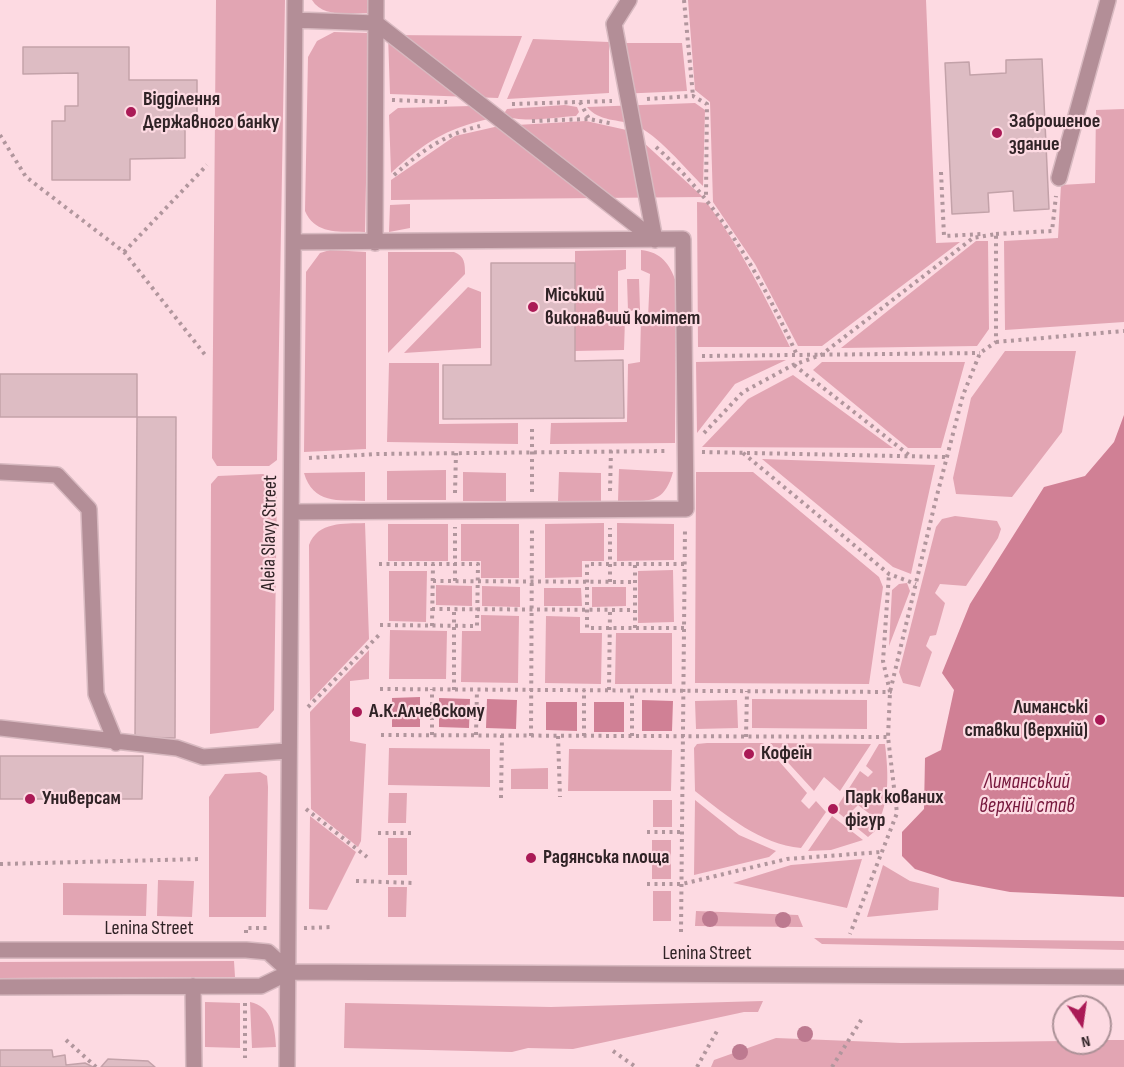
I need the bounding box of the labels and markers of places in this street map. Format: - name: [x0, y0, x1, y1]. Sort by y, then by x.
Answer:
- place label: Відділення Державного банку: [143, 88, 279, 135]
- marker: Відділення Державного банку: [124, 105, 138, 119]
- place label: Заброшеное здание: [1009, 110, 1100, 157]
- marker: Заброшеное здание: [990, 126, 1004, 140]
- place label: Міський виконавчий комітет: [545, 284, 700, 331]
- marker: Міський виконавчий комітет: [526, 300, 540, 314]
- place label: Лиманські ставки (верхній): [964, 696, 1088, 743]
- place label: А.К.Алчевскому: [369, 700, 485, 724]
- marker: А.К.Алчевскому: [350, 705, 364, 719]
- marker: Лиманські ставки (верхній): [1093, 713, 1107, 727]
- place label: Кофеїн: [761, 742, 812, 766]
- marker: Кофеїн: [742, 747, 756, 761]
- place label: Парк кованих фігур: [845, 786, 944, 833]
- place label: Универсам: [42, 787, 121, 811]
- marker: Универсам: [23, 792, 37, 806]
- marker: Парк кованих фігур: [826, 802, 840, 816]
- place label: Радянська площа: [543, 846, 670, 870]
- marker: Радянська площа: [524, 851, 538, 865]

